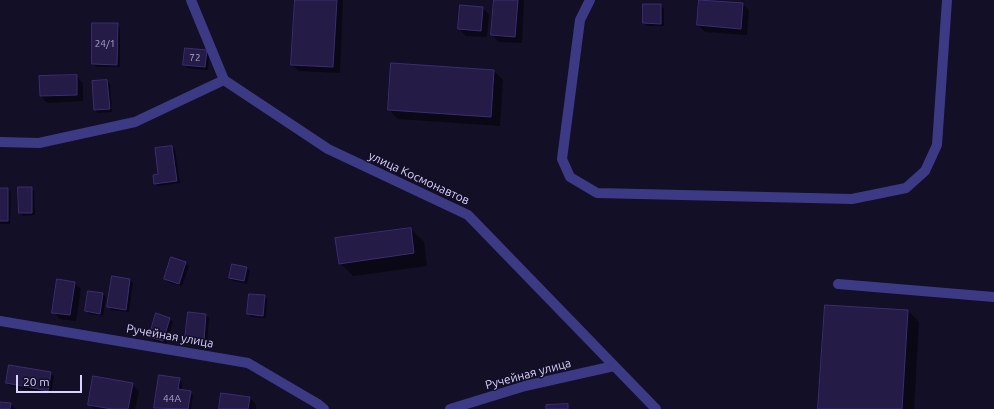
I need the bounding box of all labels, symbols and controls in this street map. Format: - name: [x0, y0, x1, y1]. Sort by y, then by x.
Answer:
- house number: 24/1: [95, 38, 115, 50]
- house number: 72: [189, 52, 201, 64]
- street label: улица Космонавтов: [366, 148, 472, 208]
- street label: Ручейная улица: [125, 321, 215, 351]
- street label: Ручейная улица: [483, 356, 573, 392]
- scale bar: [18, 367, 84, 393]
- text: 20 m: [23, 375, 50, 388]
- house number: 44А: [163, 393, 181, 405]

